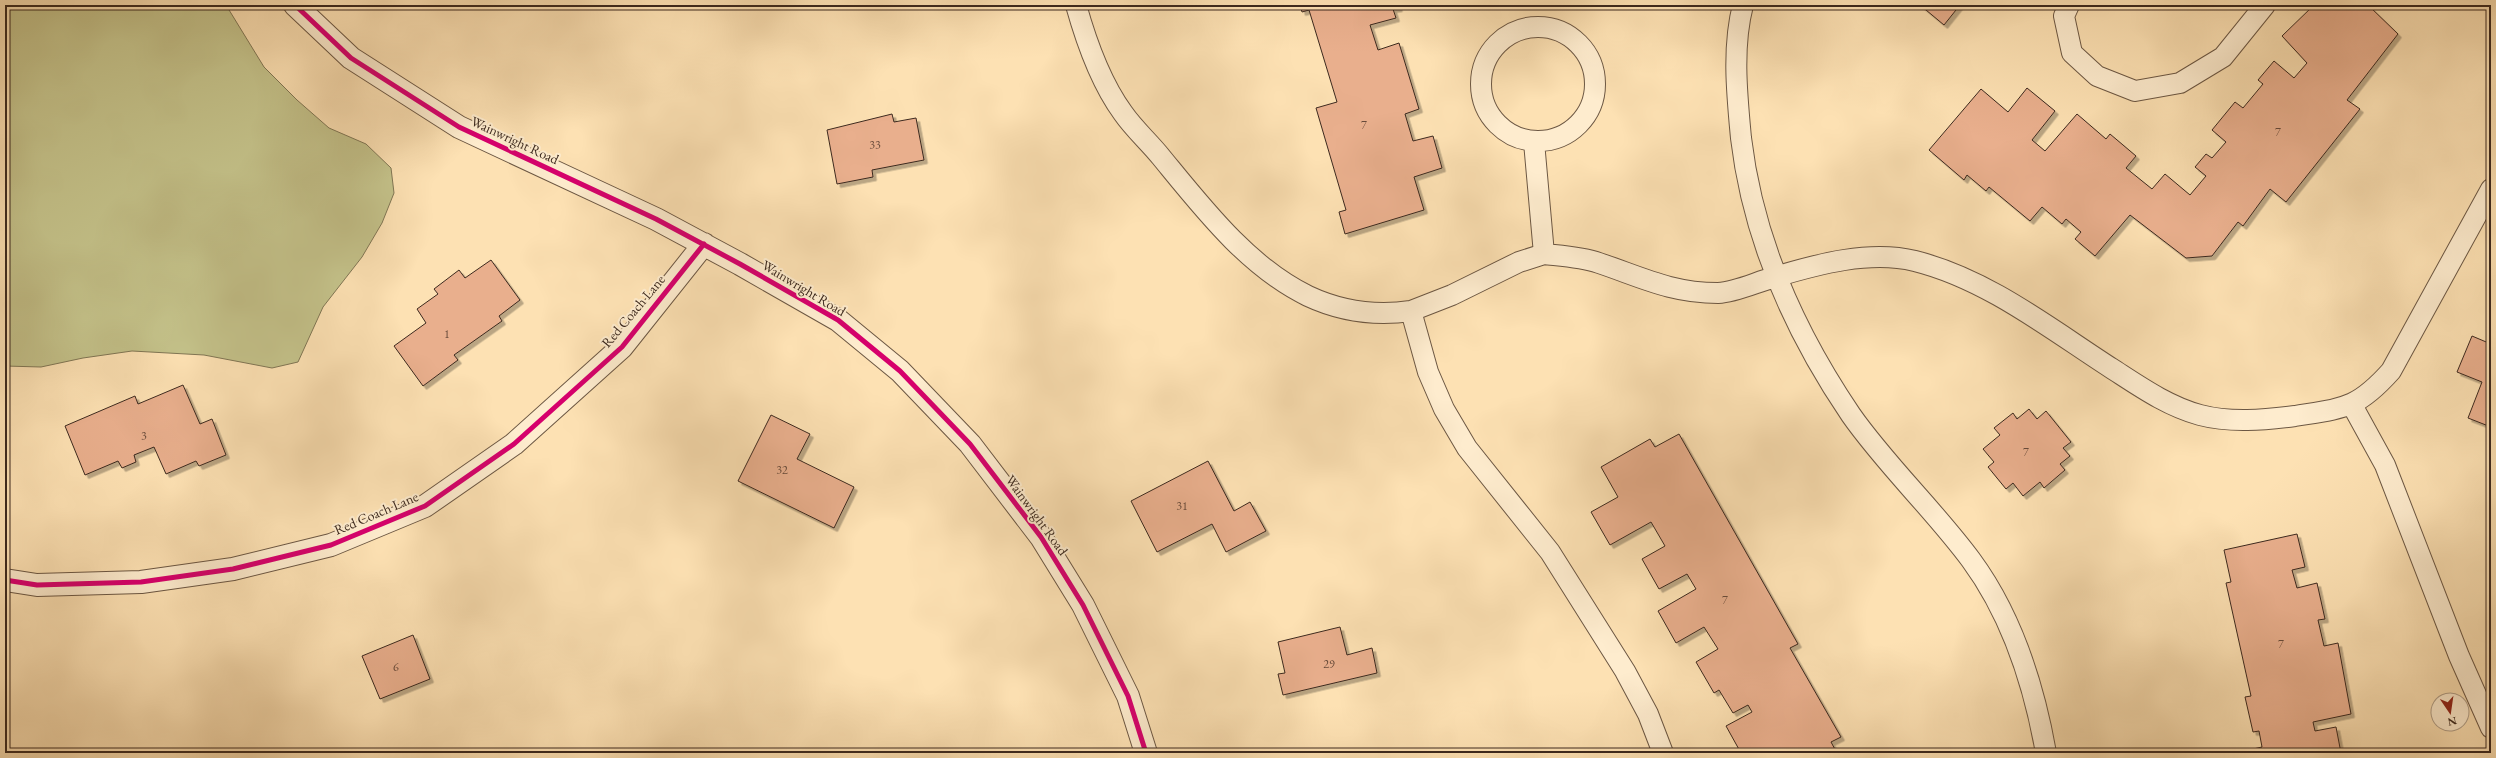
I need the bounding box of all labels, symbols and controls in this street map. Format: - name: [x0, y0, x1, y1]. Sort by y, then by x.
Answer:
- street label: Wainwright Road: [468, 112, 563, 169]
- house number: 7: [1361, 117, 1367, 133]
- house number: 7: [2275, 124, 2281, 140]
- house number: 33: [869, 137, 881, 153]
- street label: Wainwright Road: [759, 256, 850, 321]
- street label: Red Coach Lane: [597, 270, 669, 351]
- house number: 1: [444, 326, 450, 342]
- house number: 3: [141, 428, 147, 444]
- house number: 7: [2023, 444, 2029, 460]
- house number: 32: [776, 462, 788, 478]
- street label: Wainwright Road: [1002, 471, 1073, 559]
- street label: Red Coach Lane: [331, 487, 421, 539]
- house number: 31: [1176, 498, 1188, 514]
- house number: 7: [1722, 592, 1728, 608]
- house number: 7: [2278, 636, 2284, 652]
- house number: 29: [1323, 656, 1335, 672]
- house number: 6: [393, 659, 399, 675]
- north arrow: [2430, 692, 2470, 732]
- text: N: [2446, 714, 2458, 730]

